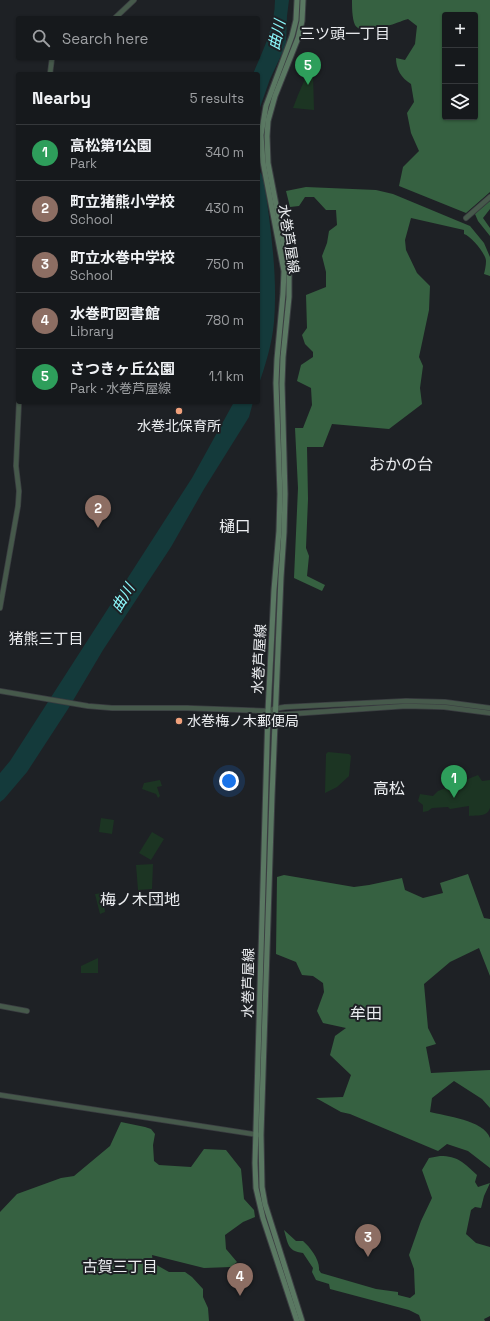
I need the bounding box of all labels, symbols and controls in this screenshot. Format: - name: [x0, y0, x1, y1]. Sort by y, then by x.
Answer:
- map controls: [442, 12, 478, 120]
- button: +: [442, 12, 478, 48]
- search box: [16, 16, 260, 60]
- water label: 曲川: [264, 16, 290, 52]
- district label: 三ツ頭一丁目: [300, 24, 390, 43]
- icon: search: [30, 27, 52, 49]
- text: Search here: [62, 29, 148, 48]
- button: −: [442, 48, 478, 84]
- pin: 5: [295, 52, 321, 85]
- button: layers: [442, 84, 478, 120]
- text: Nearby: [32, 87, 91, 109]
- text: 5 results: [190, 90, 244, 107]
- text: 高松第1公園: [70, 136, 152, 155]
- text: 1: [42, 144, 48, 161]
- text: 340 m: [205, 144, 244, 161]
- text: Park: [70, 155, 97, 172]
- text: 町立猪熊小学校: [70, 192, 175, 211]
- text: 2: [41, 200, 49, 217]
- text: 430 m: [205, 200, 244, 217]
- street label: 水巻芦屋線: [275, 203, 303, 275]
- text: School: [70, 211, 113, 228]
- text: 町立水巻中学校: [70, 248, 175, 267]
- text: 3: [41, 256, 49, 273]
- text: 750 m: [206, 256, 244, 273]
- text: School: [70, 267, 113, 284]
- text: 水巻町図書館: [70, 304, 160, 323]
- text: 4: [41, 312, 49, 329]
- text: 780 m: [206, 312, 244, 329]
- text: Library: [70, 323, 114, 340]
- text: さつきヶ丘公園: [70, 359, 175, 378]
- text: 5: [41, 368, 49, 385]
- text: 1.1 km: [209, 368, 244, 385]
- text: Park · 水巻芦屋線: [70, 380, 171, 397]
- marker: 水巻北保育所: [174, 406, 184, 416]
- place label: 水巻北保育所: [137, 417, 221, 435]
- district label: おかの台: [369, 454, 433, 475]
- pin: 2: [85, 495, 111, 528]
- district label: 樋口: [219, 516, 251, 537]
- water label: 曲川: [107, 578, 139, 615]
- street label: 水巻芦屋線: [248, 624, 270, 694]
- district label: 猪熊三丁目: [8, 629, 84, 648]
- place label: 水巻梅ノ木郵便局: [187, 712, 299, 730]
- marker: 水巻梅ノ木郵便局: [174, 716, 184, 726]
- pin: 1: [441, 765, 467, 798]
- your location: [219, 771, 239, 791]
- district label: 高松: [373, 778, 405, 799]
- district label: 梅ノ木団地: [100, 889, 180, 910]
- street label: 水巻芦屋線: [238, 948, 258, 1018]
- district label: 牟田: [350, 1003, 382, 1024]
- pin: 3: [355, 1224, 381, 1257]
- district label: 古賀三丁目: [82, 1257, 158, 1276]
- pin: 4: [227, 1263, 253, 1296]

